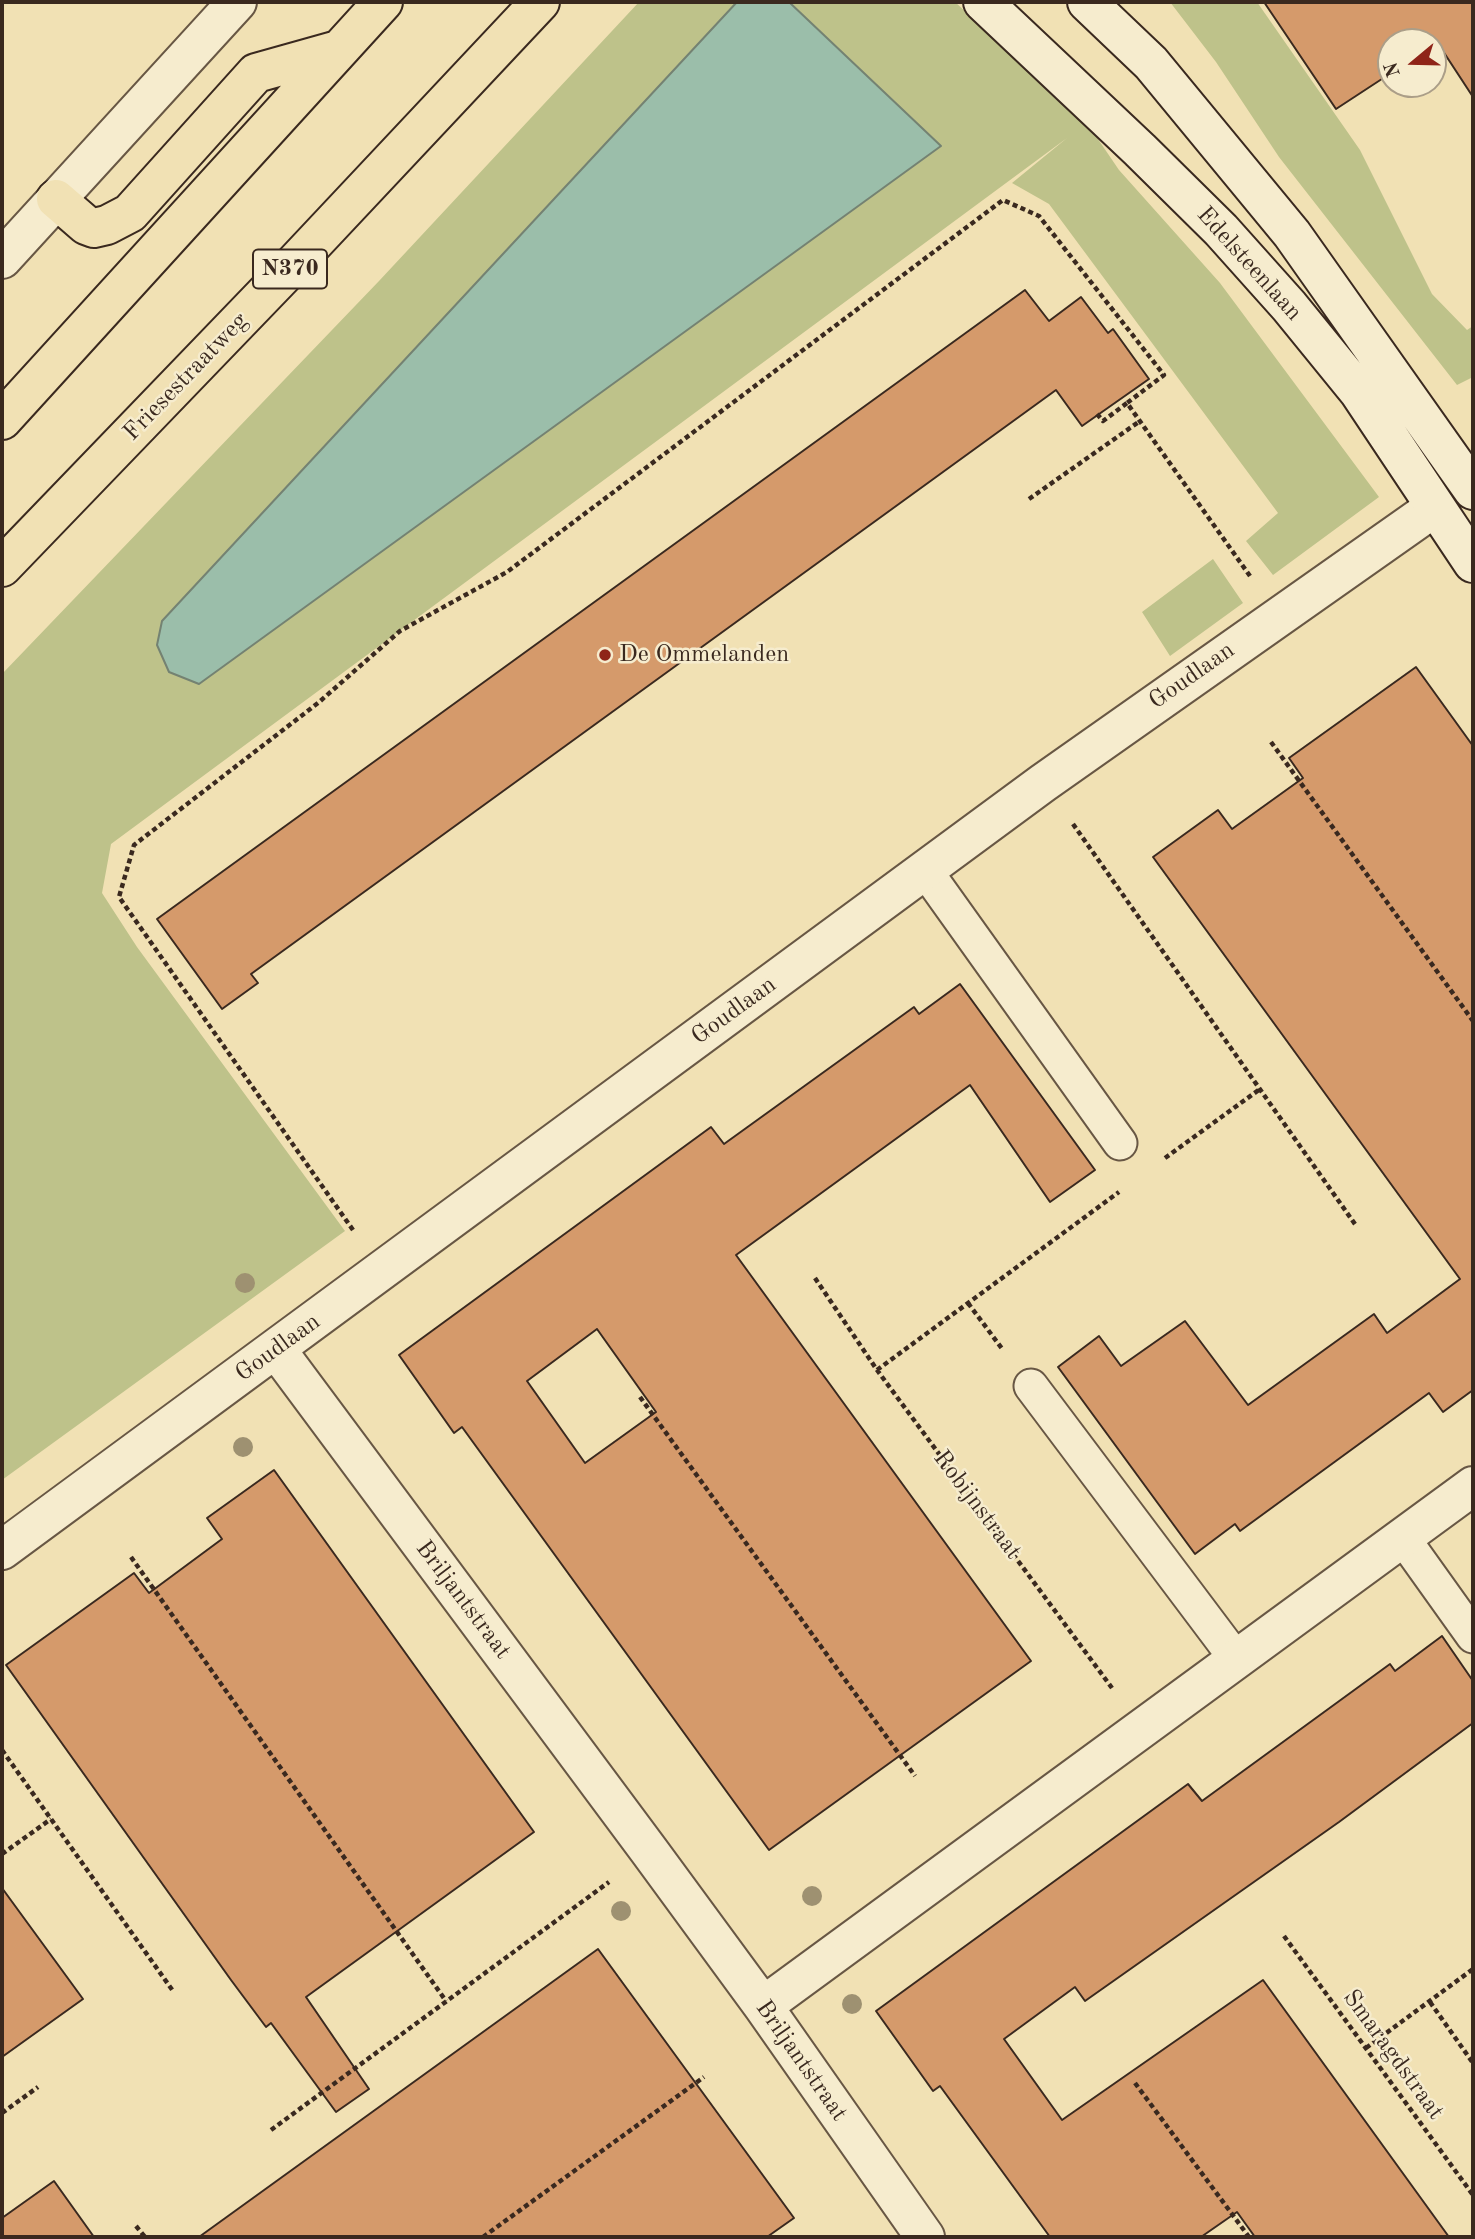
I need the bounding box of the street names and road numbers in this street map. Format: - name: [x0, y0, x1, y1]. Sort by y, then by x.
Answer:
- street label: Edelsteenlaan: [1190, 201, 1308, 327]
- road number: N370: [253, 250, 327, 288]
- street label: Friesestraatweg: [118, 307, 254, 447]
- street label: Goudlaan: [1144, 636, 1240, 716]
- street label: Goudlaan: [686, 971, 782, 1051]
- street label: Goudlaan: [230, 1308, 326, 1388]
- street label: Robijnstraat: [927, 1445, 1027, 1565]
- street label: Briljantstraat: [409, 1535, 517, 1665]
- street label: Smaragdstraat: [1336, 1984, 1450, 2126]
- street label: Briljantstraat: [749, 1995, 853, 2127]

